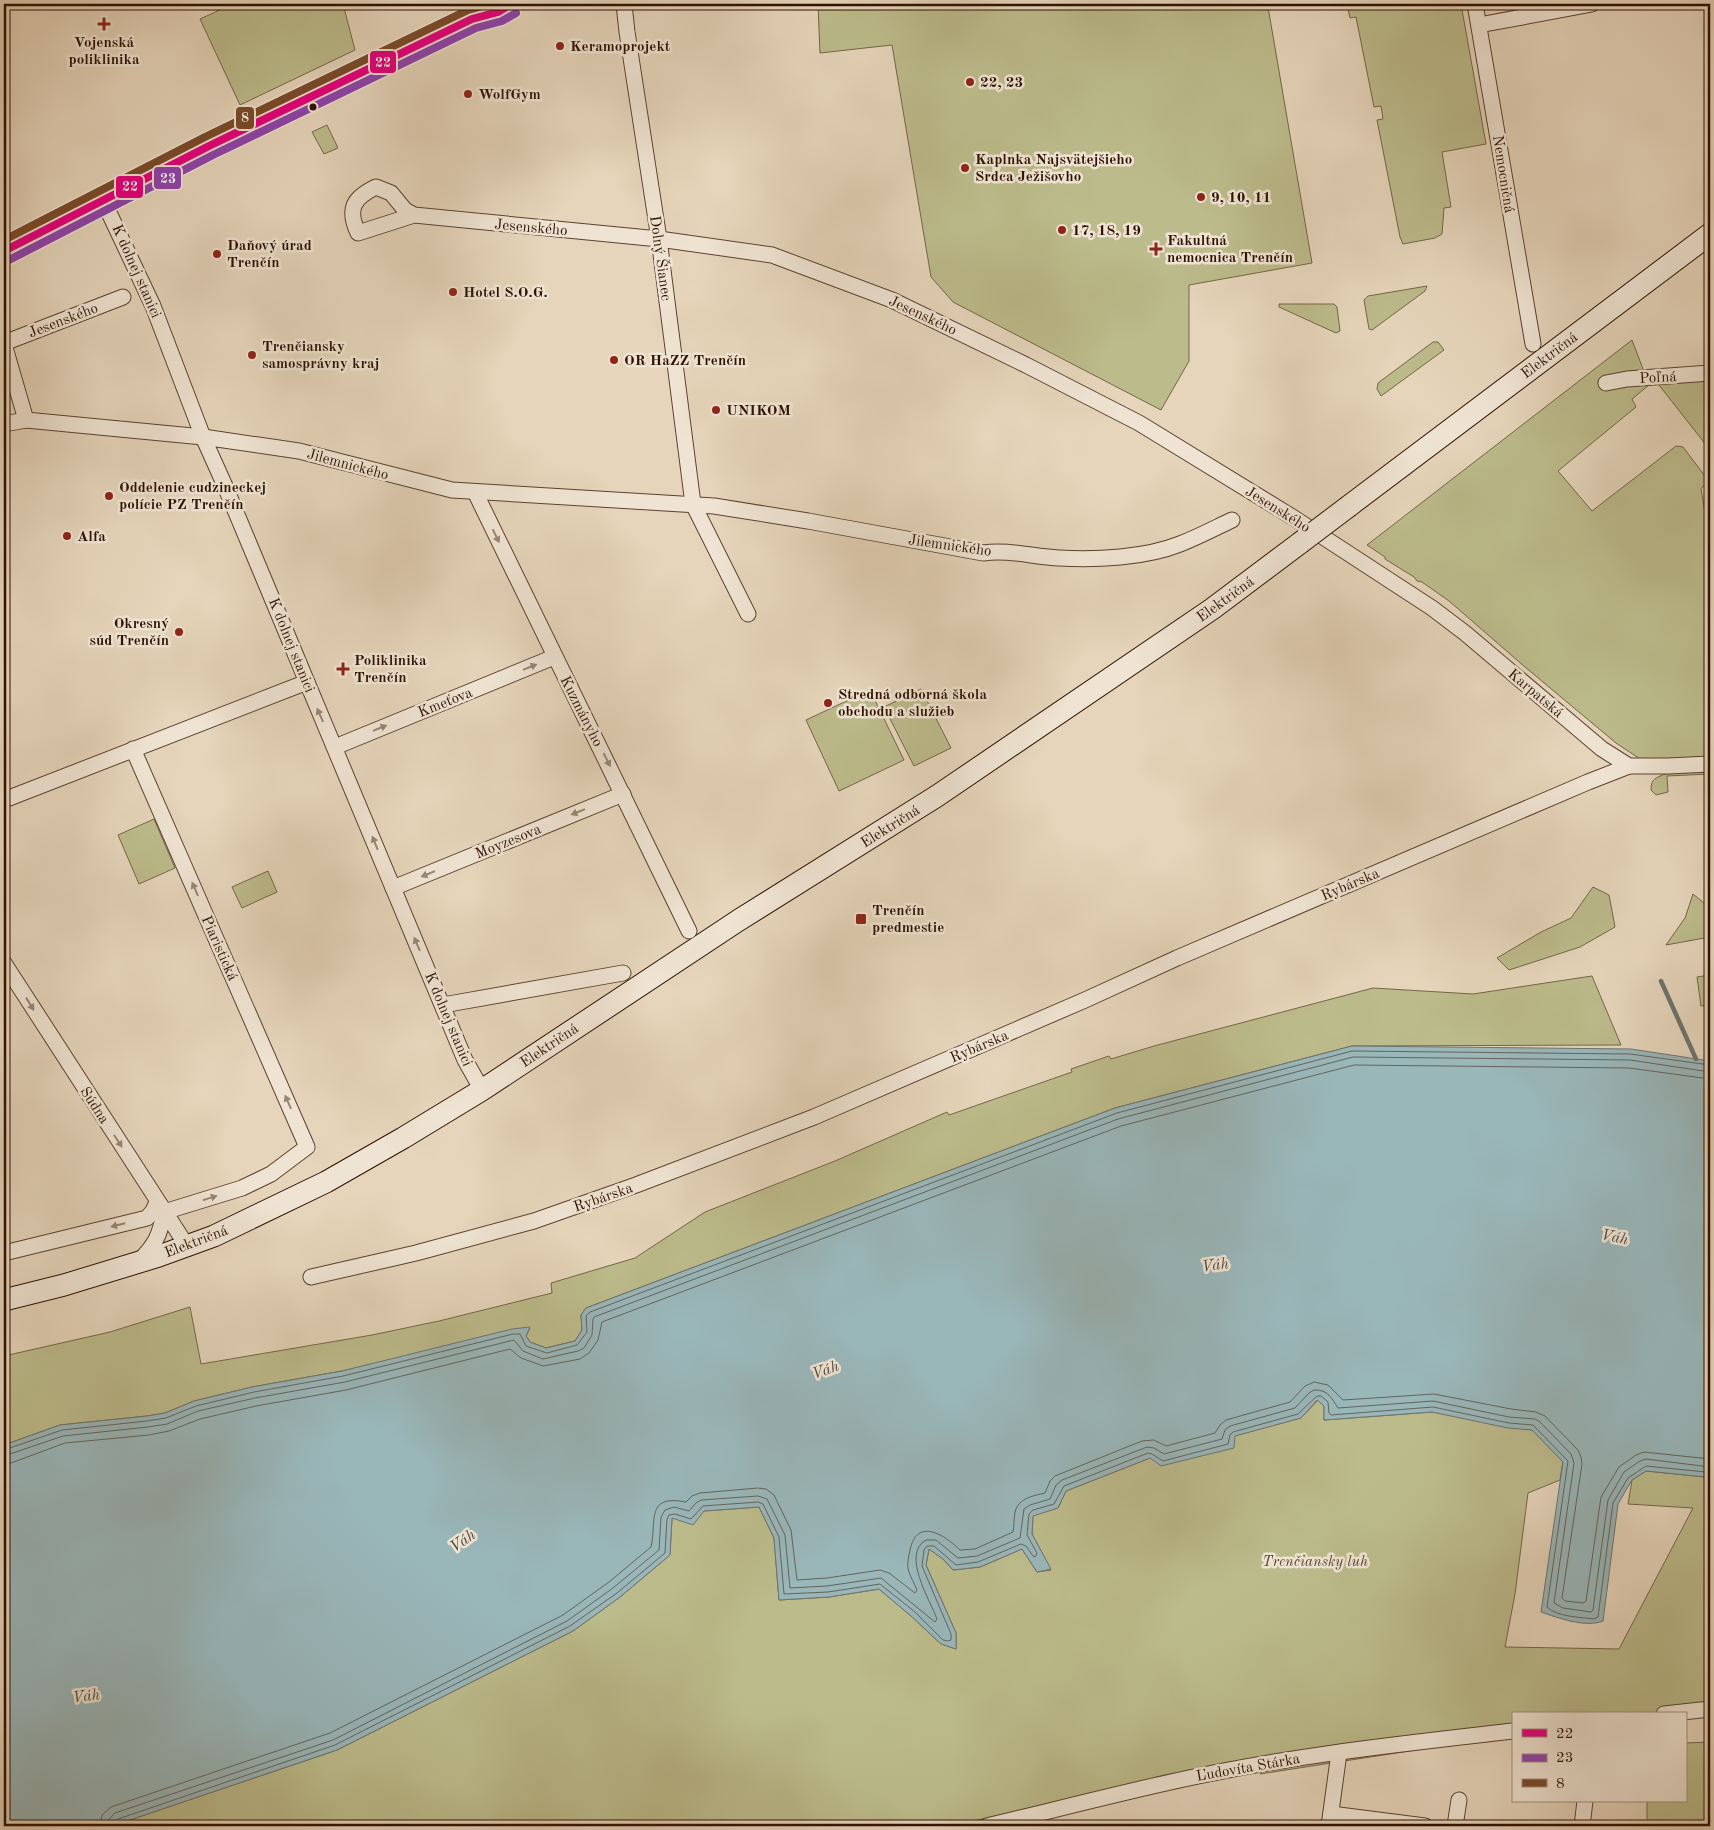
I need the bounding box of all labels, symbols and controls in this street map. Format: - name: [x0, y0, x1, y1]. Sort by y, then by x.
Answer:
- marker: Vojenská poliklinika: [97, 17, 111, 31]
- place label: Vojenská poliklinika: [68, 36, 140, 68]
- marker: Keramoprojekt: [554, 40, 566, 52]
- place label: Keramoprojekt: [570, 40, 671, 55]
- line badge: 22: [369, 50, 397, 74]
- text: 22: [375, 56, 391, 70]
- marker: 22, 23: [964, 76, 976, 88]
- place label: 22, 23: [980, 76, 1023, 91]
- marker: WolfGym: [462, 88, 474, 100]
- place label: WolfGym: [478, 88, 541, 103]
- unlabelled marker: [308, 102, 318, 112]
- line badge: 8: [235, 106, 255, 130]
- text: 8: [241, 111, 249, 125]
- street label: Nemocničná: [1489, 134, 1516, 215]
- place label: Kaplnka Najsvätejšieho Srdca Ježišovho: [975, 153, 1132, 185]
- marker: Kaplnka Najsvätejšieho Srdca Ježišovho: [959, 162, 971, 174]
- line badge: 23: [153, 166, 182, 190]
- text: 23: [160, 172, 176, 186]
- line badge: 22: [115, 175, 144, 199]
- text: 22: [122, 180, 138, 194]
- marker: 9, 10, 11: [1195, 191, 1207, 203]
- place label: 9, 10, 11: [1211, 191, 1271, 206]
- street label: Dolný Šianec: [646, 214, 676, 302]
- street label: Jesenského: [494, 218, 568, 239]
- street label: K dolnej stanici: [108, 223, 163, 321]
- marker: 17, 18, 19: [1056, 224, 1068, 236]
- place label: 17, 18, 19: [1072, 224, 1141, 239]
- place label: Fakultná nemocnica Trenčín: [1167, 234, 1293, 266]
- place label: Daňový úrad Trenčín: [227, 239, 312, 271]
- marker: Fakultná nemocnica Trenčín: [1149, 242, 1163, 256]
- marker: Daňový úrad Trenčín: [211, 248, 223, 260]
- marker: Hotel S.O.G.: [447, 286, 459, 298]
- place label: Hotel S.O.G.: [463, 286, 548, 301]
- street label: Jesenského: [886, 294, 959, 339]
- street label: Jesenského: [27, 301, 100, 342]
- street label: Električná: [1519, 330, 1581, 382]
- place label: Trenčiansky samosprávny kraj: [262, 340, 379, 372]
- marker: Trenčiansky samosprávny kraj: [246, 349, 258, 361]
- marker: OR HaZZ Trenčín: [608, 354, 620, 366]
- place label: OR HaZZ Trenčín: [624, 354, 746, 369]
- street label: Poľná: [1639, 370, 1678, 387]
- marker: UNIKOM: [710, 404, 722, 416]
- place label: UNIKOM: [726, 404, 791, 419]
- street label: Jilemnického: [305, 447, 390, 484]
- place label: Oddelenie cudzineckej polície PZ Trenčín: [119, 481, 266, 513]
- street label: Jesenského: [1242, 484, 1312, 536]
- marker: Oddelenie cudzineckej polície PZ Trenčín: [103, 490, 115, 502]
- one-way arrow: [492, 529, 500, 543]
- marker: Alfa: [61, 530, 73, 542]
- place label: Alfa: [77, 530, 106, 545]
- street label: Jilemnického: [907, 533, 992, 560]
- street label: Električná: [1195, 574, 1258, 626]
- street label: K dolnej stanici: [265, 596, 316, 695]
- place label: Okresný súd Trenčín: [90, 617, 169, 649]
- marker: Okresný súd Trenčín: [173, 626, 185, 638]
- place label: Poliklinika Trenčín: [354, 654, 427, 686]
- marker: Poliklinika Trenčín: [336, 662, 350, 676]
- one-way arrow: [523, 662, 537, 670]
- street label: Karpatská: [1505, 667, 1566, 722]
- street label: Kuzmányho: [557, 674, 605, 749]
- street label: Kmeťova: [416, 685, 475, 721]
- place label: Stredná odborná škola obchodu a služieb: [838, 688, 987, 720]
- marker: Stredná odborná škola obchodu a služieb: [822, 697, 834, 709]
- one-way arrow: [316, 708, 324, 722]
- one-way arrow: [373, 724, 388, 732]
- one-way arrow: [603, 753, 611, 767]
- street label: Električná: [859, 803, 924, 851]
- one-way arrow: [571, 809, 585, 817]
- street label: Moyzesova: [473, 822, 544, 862]
- one-way arrow: [371, 835, 379, 850]
- street label: Rybárska: [1319, 866, 1382, 904]
- one-way arrow: [420, 870, 435, 878]
- one-way arrow: [190, 882, 198, 897]
- place label: Trenčín predmestie: [872, 904, 944, 936]
- marker: Trenčín predmestie: [854, 912, 868, 926]
- street label: Piaristická: [198, 914, 240, 984]
- one-way arrow: [413, 936, 421, 951]
- street label: K dolnej stanici: [421, 970, 474, 1069]
- one-way arrow: [25, 998, 34, 1011]
- street label: Električná: [518, 1021, 582, 1071]
- street label: Rybárska: [948, 1028, 1011, 1066]
- street label: Súdna: [76, 1085, 111, 1127]
- one-way arrow: [283, 1095, 291, 1109]
- one-way arrow: [113, 1134, 122, 1147]
- street label: Rybárska: [572, 1181, 636, 1216]
- one-way arrow: [203, 1193, 218, 1201]
- one-way arrow: [111, 1221, 126, 1229]
- street label: Električná: [163, 1223, 231, 1261]
- water label: Váh: [1600, 1227, 1630, 1248]
- water label: Váh: [1201, 1256, 1230, 1276]
- water label: Váh: [810, 1359, 841, 1383]
- water label: Váh: [447, 1527, 479, 1556]
- park label: Trenčiansky luh: [1262, 1555, 1368, 1570]
- water label: Váh: [72, 1687, 101, 1707]
- legend: [1512, 1712, 1686, 1802]
- text: 22: [1556, 1727, 1573, 1742]
- text: 23: [1556, 1751, 1573, 1766]
- street label: Ľudovíta Stárka: [1195, 1752, 1302, 1785]
- text: 8: [1556, 1777, 1565, 1792]

